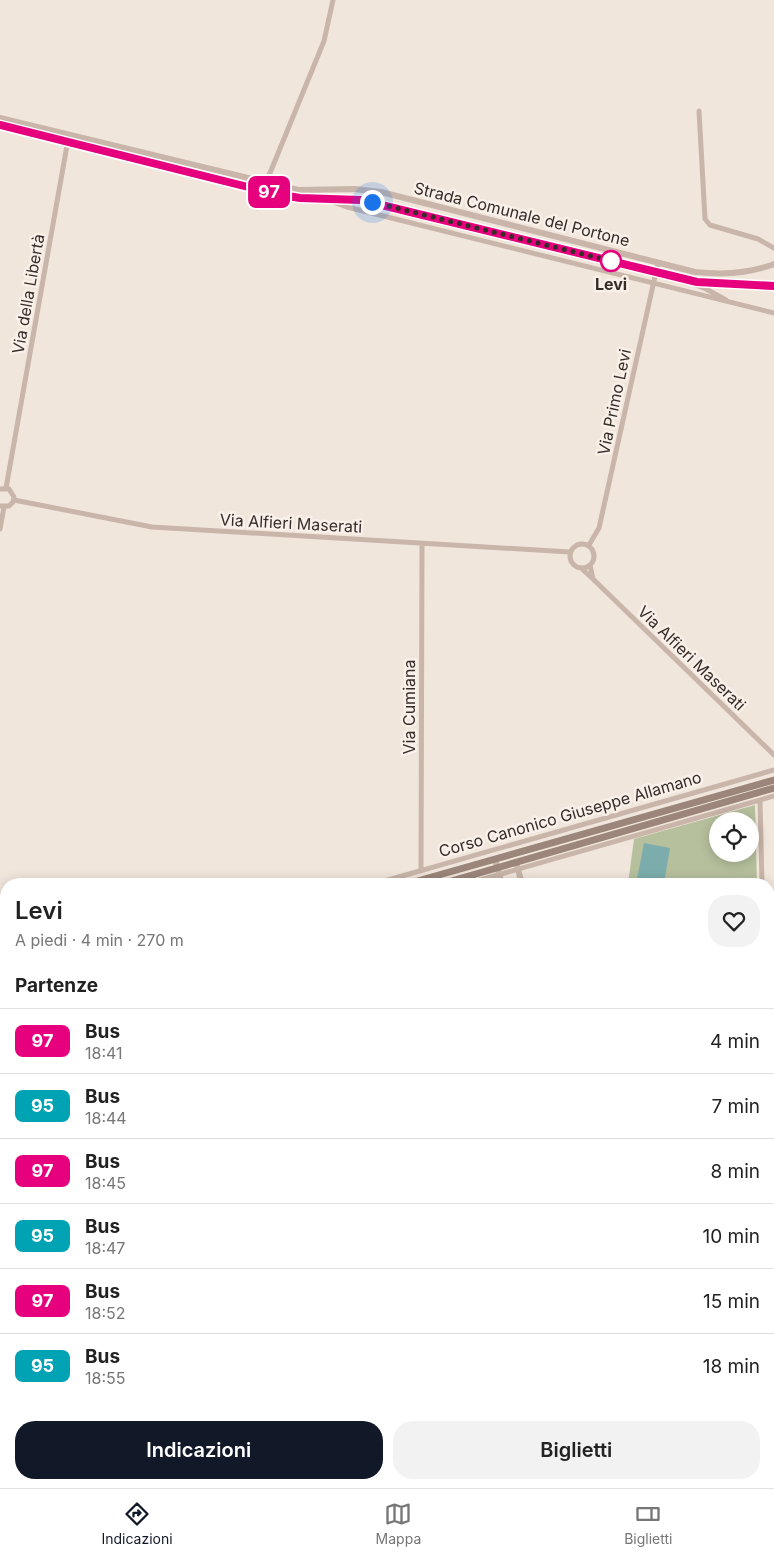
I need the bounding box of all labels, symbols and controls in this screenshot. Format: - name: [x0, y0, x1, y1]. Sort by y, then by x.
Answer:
- line badge: 97: [246, 176, 292, 208]
- street label: Strada Comunale del Portone: [412, 177, 632, 251]
- text: 97: [258, 181, 280, 202]
- your location: [360, 190, 385, 215]
- street label: Via della Libertà: [8, 232, 48, 356]
- marker: Levi: [600, 250, 622, 272]
- place label: Levi: [595, 274, 627, 294]
- street label: Via Primo Levi: [593, 347, 635, 457]
- street label: Via Alfieri Maserati: [219, 509, 363, 537]
- street label: Via Alfieri Maserati: [634, 601, 750, 715]
- street label: Via Cumiana: [399, 660, 419, 754]
- street label: Corso Canonico Giuseppe Allamano: [436, 767, 704, 861]
- map controls: [709, 812, 759, 862]
- button: locate: [709, 812, 759, 862]
- button: heart: [708, 895, 760, 947]
- text: Levi: [15, 896, 63, 925]
- text: A piedi · 4 min · 270 m: [15, 930, 184, 950]
- text: Partenze: [15, 974, 98, 997]
- text: Bus: [85, 1020, 120, 1043]
- text: 97: [32, 1030, 53, 1051]
- text: 4 min: [710, 1030, 760, 1053]
- text: 18:41: [85, 1043, 123, 1063]
- text: Bus: [85, 1085, 120, 1108]
- text: 95: [31, 1095, 54, 1116]
- text: 7 min: [711, 1095, 760, 1118]
- text: 18:44: [85, 1108, 127, 1128]
- text: Bus: [85, 1150, 120, 1173]
- text: 97: [32, 1160, 53, 1181]
- text: 8 min: [710, 1160, 760, 1183]
- text: 18:45: [85, 1173, 126, 1193]
- text: Bus: [85, 1215, 120, 1238]
- text: 95: [31, 1225, 54, 1246]
- text: 10 min: [702, 1225, 760, 1248]
- text: 18:47: [85, 1238, 125, 1258]
- text: Bus: [85, 1280, 120, 1303]
- text: 97: [32, 1290, 53, 1311]
- text: 15 min: [703, 1290, 760, 1313]
- text: 18:52: [85, 1303, 126, 1323]
- text: Bus: [85, 1345, 120, 1368]
- text: 95: [31, 1355, 54, 1376]
- text: 18 min: [703, 1355, 760, 1378]
- text: 18:55: [85, 1368, 125, 1388]
- button: Indicazioni: [15, 1421, 383, 1479]
- button: Biglietti: [393, 1421, 760, 1479]
- tab: Indicazioni: [101, 1500, 173, 1547]
- tab: Mappa: [376, 1500, 421, 1547]
- tab: Biglietti: [624, 1500, 673, 1547]

